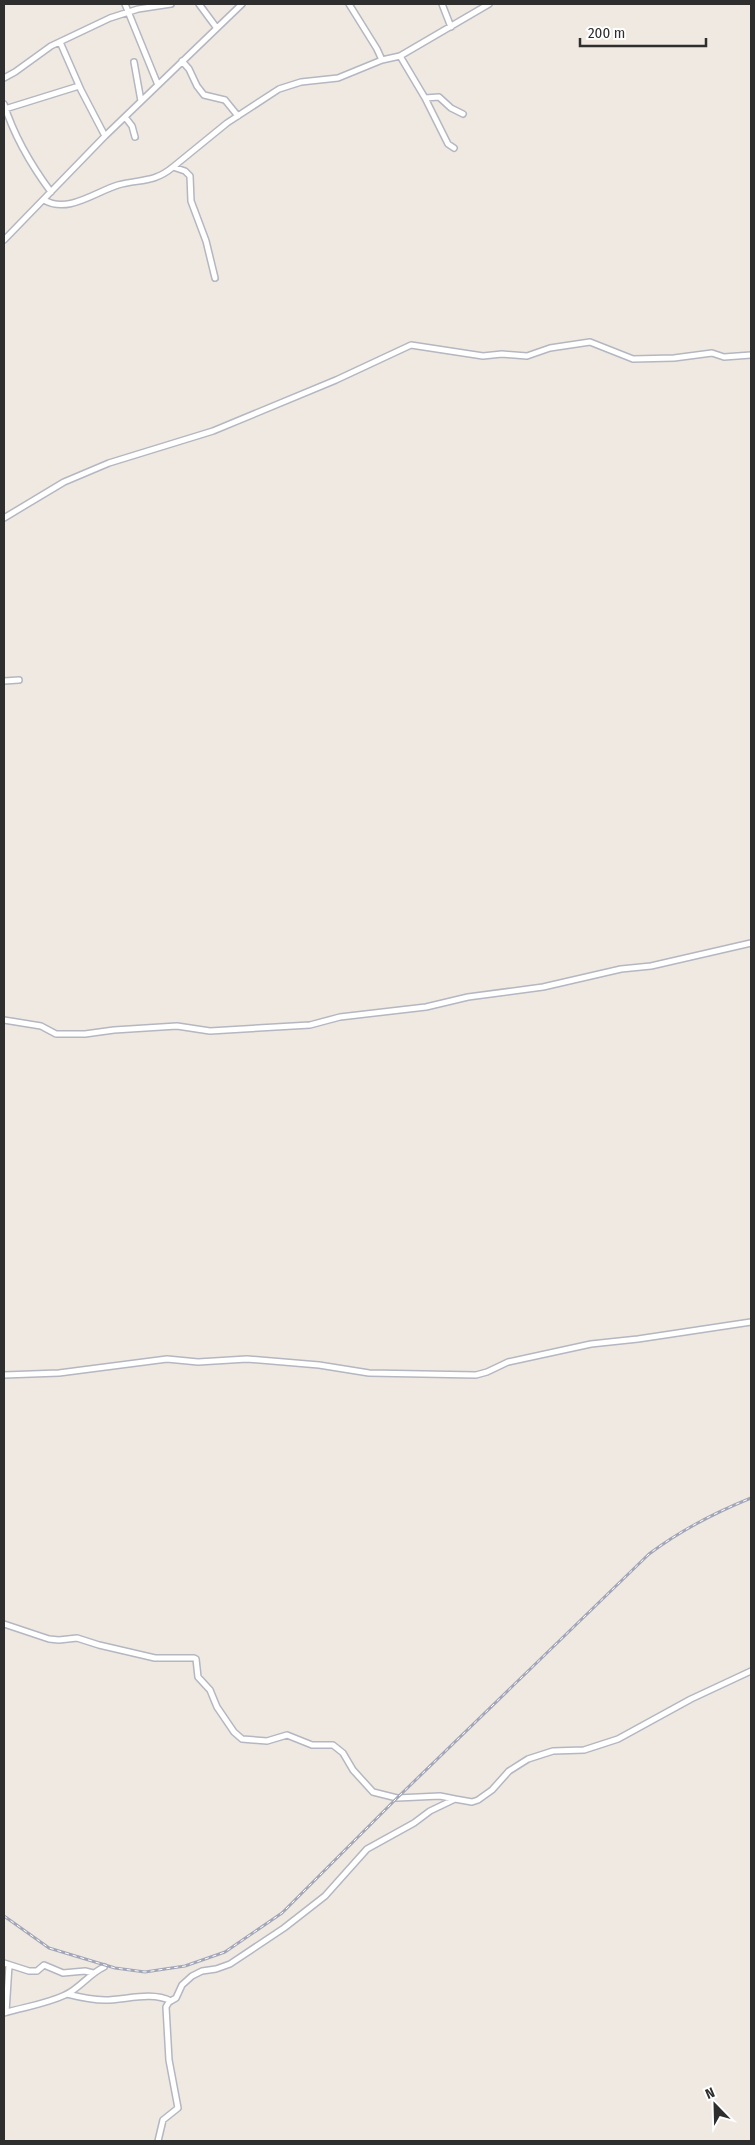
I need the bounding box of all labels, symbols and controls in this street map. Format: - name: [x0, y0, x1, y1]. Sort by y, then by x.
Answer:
- scale bar: [580, 15, 706, 47]
- text: 200 m: [588, 24, 625, 42]
- north arrow: [690, 2080, 740, 2130]
- text: N: [703, 2084, 717, 2103]

